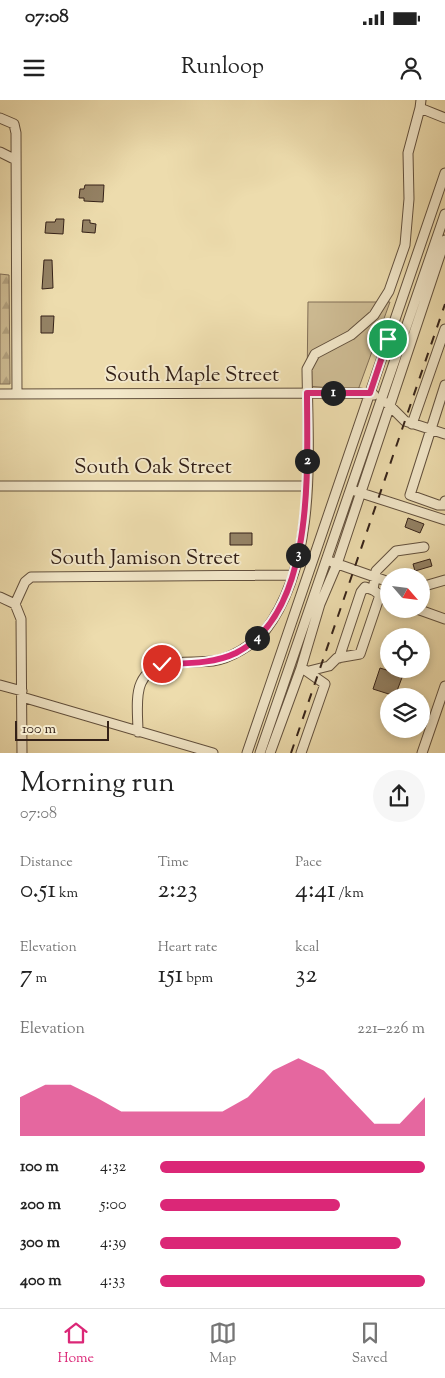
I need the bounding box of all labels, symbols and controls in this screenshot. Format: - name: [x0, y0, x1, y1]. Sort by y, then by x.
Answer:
- text: 07:08: [25, 4, 69, 31]
- text: Runloop: [181, 52, 264, 84]
- icon: menu: [20, 54, 48, 82]
- icon: person: [397, 54, 425, 82]
- pin: [367, 318, 409, 360]
- icon: arrive: [374, 325, 402, 353]
- street label: South Maple Street: [105, 361, 279, 391]
- pin: 1: [320, 380, 346, 406]
- text: 1: [331, 383, 336, 403]
- pin: 2: [294, 448, 320, 474]
- text: 2: [304, 451, 311, 471]
- street label: South Oak Street: [74, 453, 232, 483]
- pin: 3: [286, 542, 310, 568]
- street label: South Jamison Street: [50, 544, 240, 574]
- text: 3: [296, 545, 301, 565]
- north arrow: [380, 568, 430, 618]
- map controls: [380, 568, 430, 738]
- pin: 4: [244, 626, 270, 650]
- text: 4: [254, 628, 261, 648]
- button: locate: [380, 628, 430, 678]
- pin: [141, 643, 183, 685]
- icon: check: [148, 650, 176, 678]
- button: layers: [380, 688, 430, 738]
- scale bar: [15, 718, 109, 741]
- text: 100 m: [22, 720, 56, 740]
- text: Morning run: [20, 764, 175, 804]
- button: share: [373, 770, 425, 822]
- text: 07:08: [20, 803, 57, 826]
- text: Distance: [20, 853, 73, 873]
- text: Time: [158, 853, 189, 873]
- text: Pace: [295, 853, 322, 873]
- text: 0.51: [20, 873, 56, 909]
- text: 2:23: [158, 873, 198, 909]
- text: 4:41: [295, 873, 336, 909]
- text: km: [56, 884, 78, 904]
- text: /km: [336, 884, 364, 904]
- text: Elevation: [20, 938, 77, 958]
- text: Heart rate: [158, 938, 217, 958]
- text: kcal: [295, 938, 319, 958]
- text: 7: [20, 958, 33, 994]
- text: 151: [158, 958, 183, 994]
- text: 32: [295, 958, 317, 994]
- text: m: [33, 969, 47, 989]
- text: bpm: [183, 969, 213, 989]
- text: Elevation: [20, 1018, 85, 1041]
- text: 221–226 m: [357, 1018, 425, 1041]
- text: 100 m: [20, 1156, 59, 1179]
- text: 4:32: [100, 1156, 126, 1179]
- text: 200 m: [20, 1194, 61, 1217]
- text: 5:00: [100, 1194, 126, 1217]
- text: 300 m: [20, 1232, 60, 1255]
- text: 4:39: [100, 1232, 126, 1255]
- text: 400 m: [20, 1270, 62, 1293]
- text: 4:33: [100, 1270, 125, 1293]
- tab: Home: [57, 1319, 94, 1369]
- tab: Map: [209, 1319, 237, 1369]
- tab: Saved: [352, 1319, 388, 1369]

